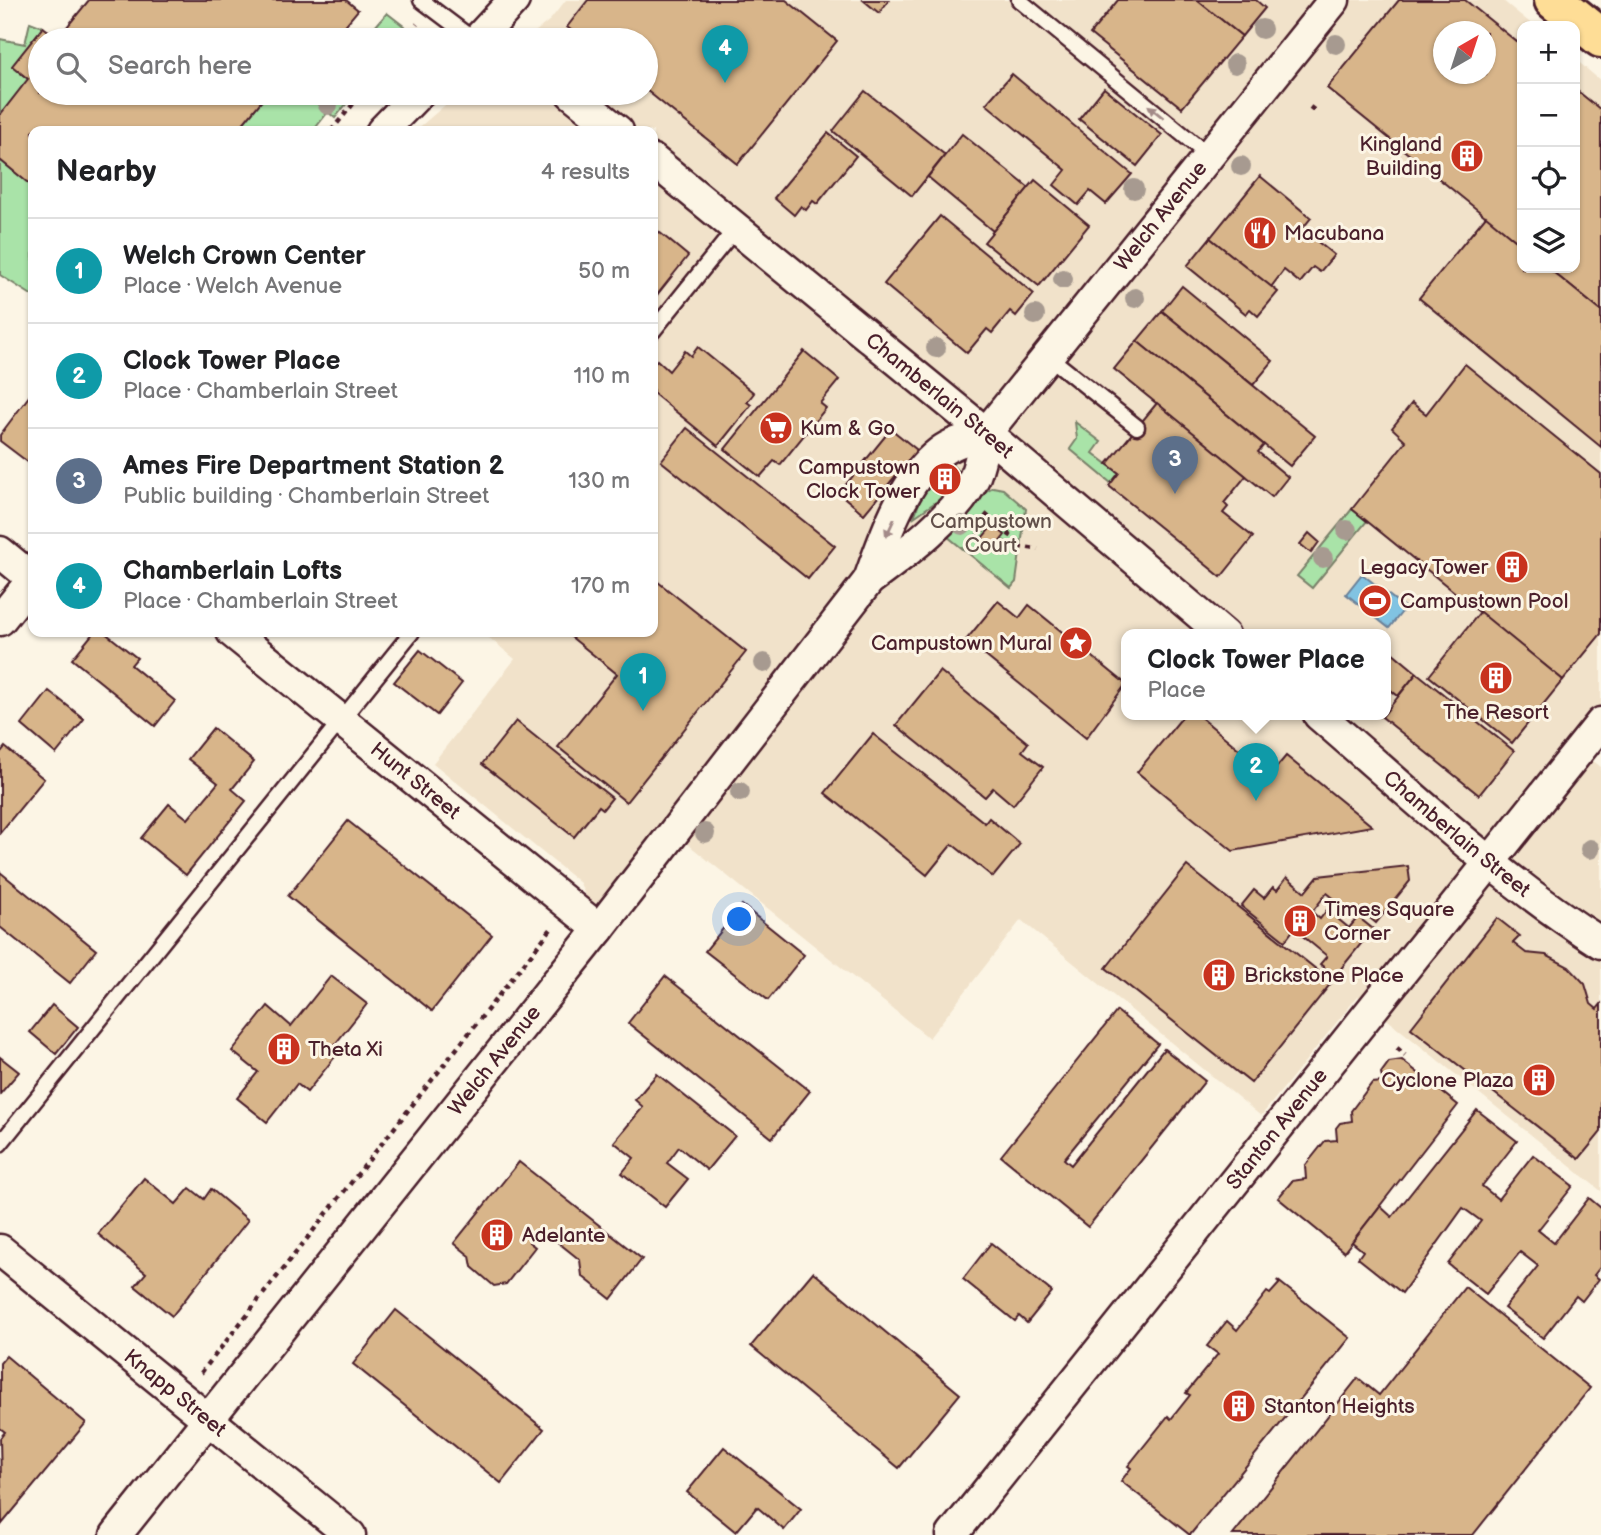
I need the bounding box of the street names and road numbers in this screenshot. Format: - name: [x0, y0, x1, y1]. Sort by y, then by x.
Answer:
- street label: Welch Avenue: [1109, 156, 1212, 276]
- street label: Chamberlain Street: [861, 327, 1019, 464]
- street label: Hunt Street: [365, 737, 466, 825]
- street label: Chamberlain Street: [1378, 765, 1536, 903]
- street label: Welch Avenue: [443, 1000, 546, 1120]
- street label: Stanton Avenue: [1221, 1063, 1333, 1194]
- street label: Knapp Street: [119, 1344, 232, 1442]

